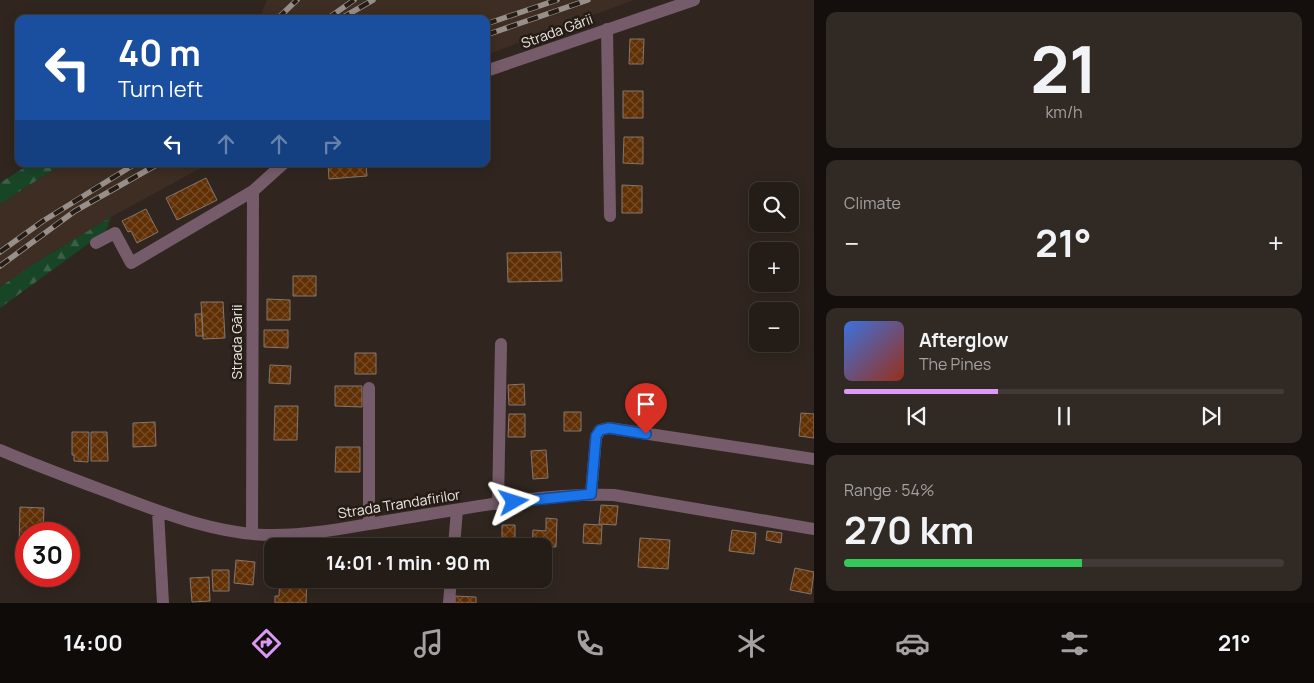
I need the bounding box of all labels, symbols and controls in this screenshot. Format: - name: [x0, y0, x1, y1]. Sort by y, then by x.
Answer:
- street label: Strada Gării: [518, 9, 595, 52]
- text: 21: [1030, 24, 1098, 113]
- text: 40 m: [118, 29, 201, 77]
- icon: left: [35, 35, 100, 100]
- text: Turn left: [118, 74, 203, 104]
- text: km/h: [1045, 101, 1083, 123]
- icon: left: [159, 130, 187, 158]
- icon: ahead: [212, 130, 240, 158]
- icon: ahead: [265, 130, 293, 158]
- icon: right: [318, 130, 346, 158]
- map controls: [749, 182, 799, 352]
- button: search: [749, 182, 799, 232]
- text: Climate: [844, 192, 901, 214]
- text: 21°: [1035, 216, 1092, 268]
- text: −: [844, 224, 859, 262]
- text: +: [1268, 224, 1284, 262]
- button: +: [749, 242, 799, 292]
- button: −: [749, 302, 799, 352]
- street label: Strada Gării: [227, 305, 246, 379]
- text: Afterglow: [919, 327, 1008, 353]
- text: The Pines: [919, 353, 991, 375]
- pin: [625, 383, 667, 434]
- icon: arrive: [632, 390, 660, 418]
- icon: previous: [903, 402, 931, 430]
- icon: pause: [1050, 402, 1078, 430]
- icon: next: [1197, 402, 1225, 430]
- position arrow: [487, 475, 539, 527]
- text: Range · 54%: [844, 479, 934, 501]
- street label: Strada Trandafirilor: [336, 484, 461, 523]
- text: 270 km: [844, 503, 974, 555]
- speed limit sign: 30: [15, 522, 80, 587]
- text: 14:01 · 1 min · 90 m: [326, 550, 490, 576]
- icon: directions: [249, 626, 284, 661]
- icon: music: [411, 626, 446, 661]
- icon: phone: [572, 626, 607, 661]
- icon: climate: [734, 626, 769, 661]
- icon: car: [895, 626, 930, 661]
- icon: filters: [1057, 626, 1092, 661]
- text: 14:00: [63, 628, 123, 658]
- text: 21°: [1218, 628, 1251, 658]

